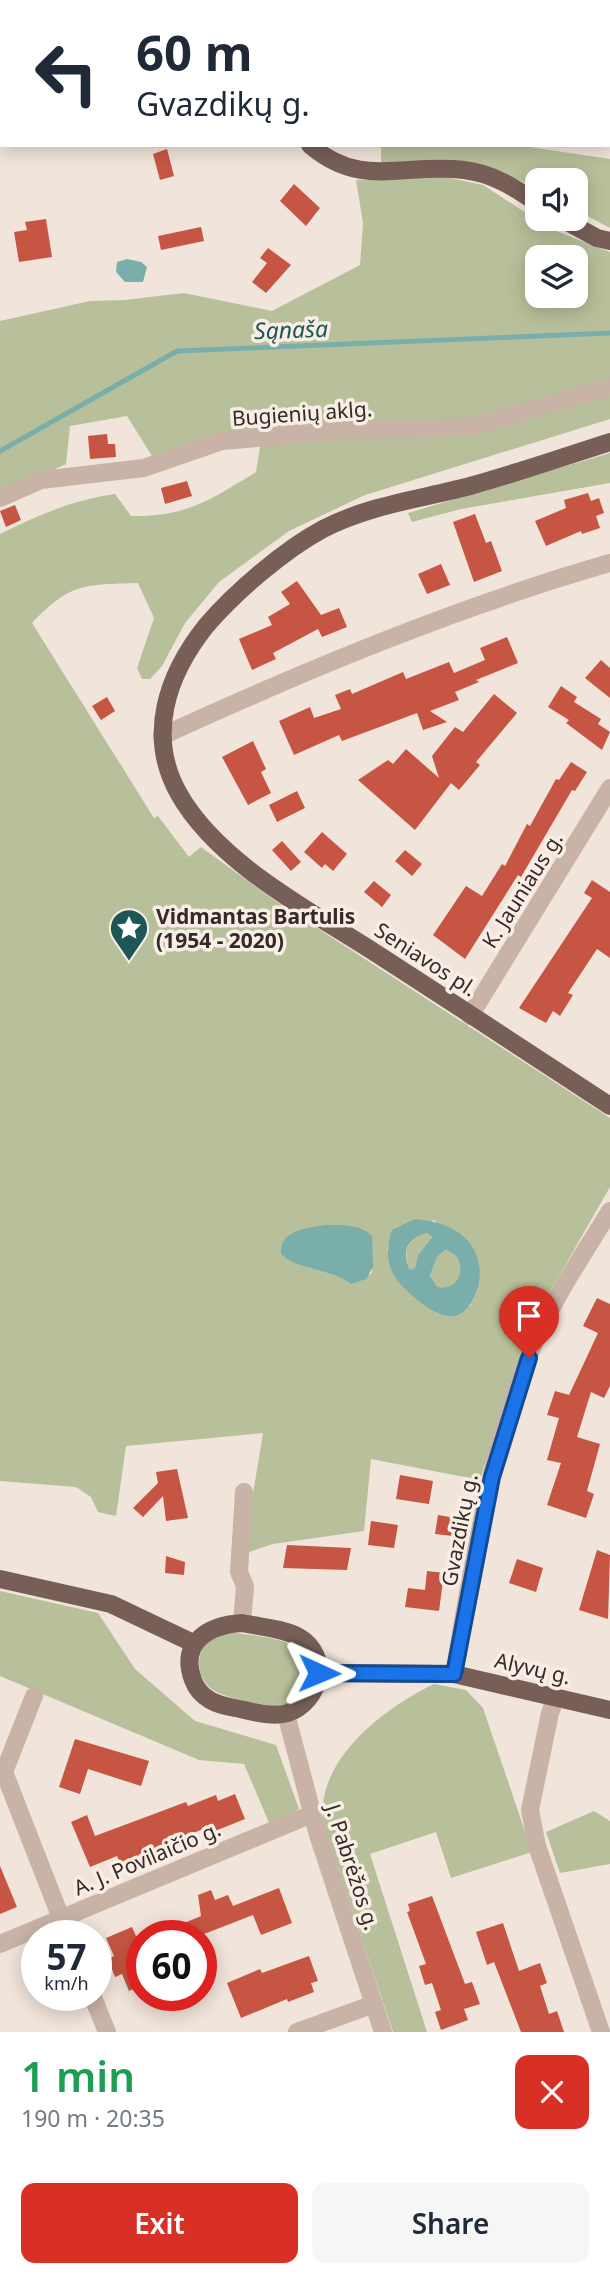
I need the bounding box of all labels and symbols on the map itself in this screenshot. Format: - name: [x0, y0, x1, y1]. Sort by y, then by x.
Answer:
- water label: Sąnaša: [253, 312, 329, 346]
- street label: Bugienių aklg.: [231, 394, 373, 432]
- street label: K. Jauniaus g.: [475, 827, 569, 953]
- place label: Vidmantas Bartulis (1954 - 2020): [156, 902, 355, 954]
- place icon: Vidmantas Bartulis (1954 - 2020): [108, 907, 150, 962]
- street label: Seniavos pl.: [370, 916, 482, 1002]
- pin: [499, 1286, 559, 1358]
- street label: Gvazdikų g.: [434, 1471, 484, 1589]
- position arrow: [282, 1636, 356, 1710]
- street label: Alyvų g.: [492, 1646, 574, 1690]
- street label: J. Pabrėžos g.: [319, 1799, 387, 1934]
- street label: A. J. Povilaičio g.: [69, 1814, 225, 1902]
- speed limit sign: 60: [126, 1920, 217, 2011]

